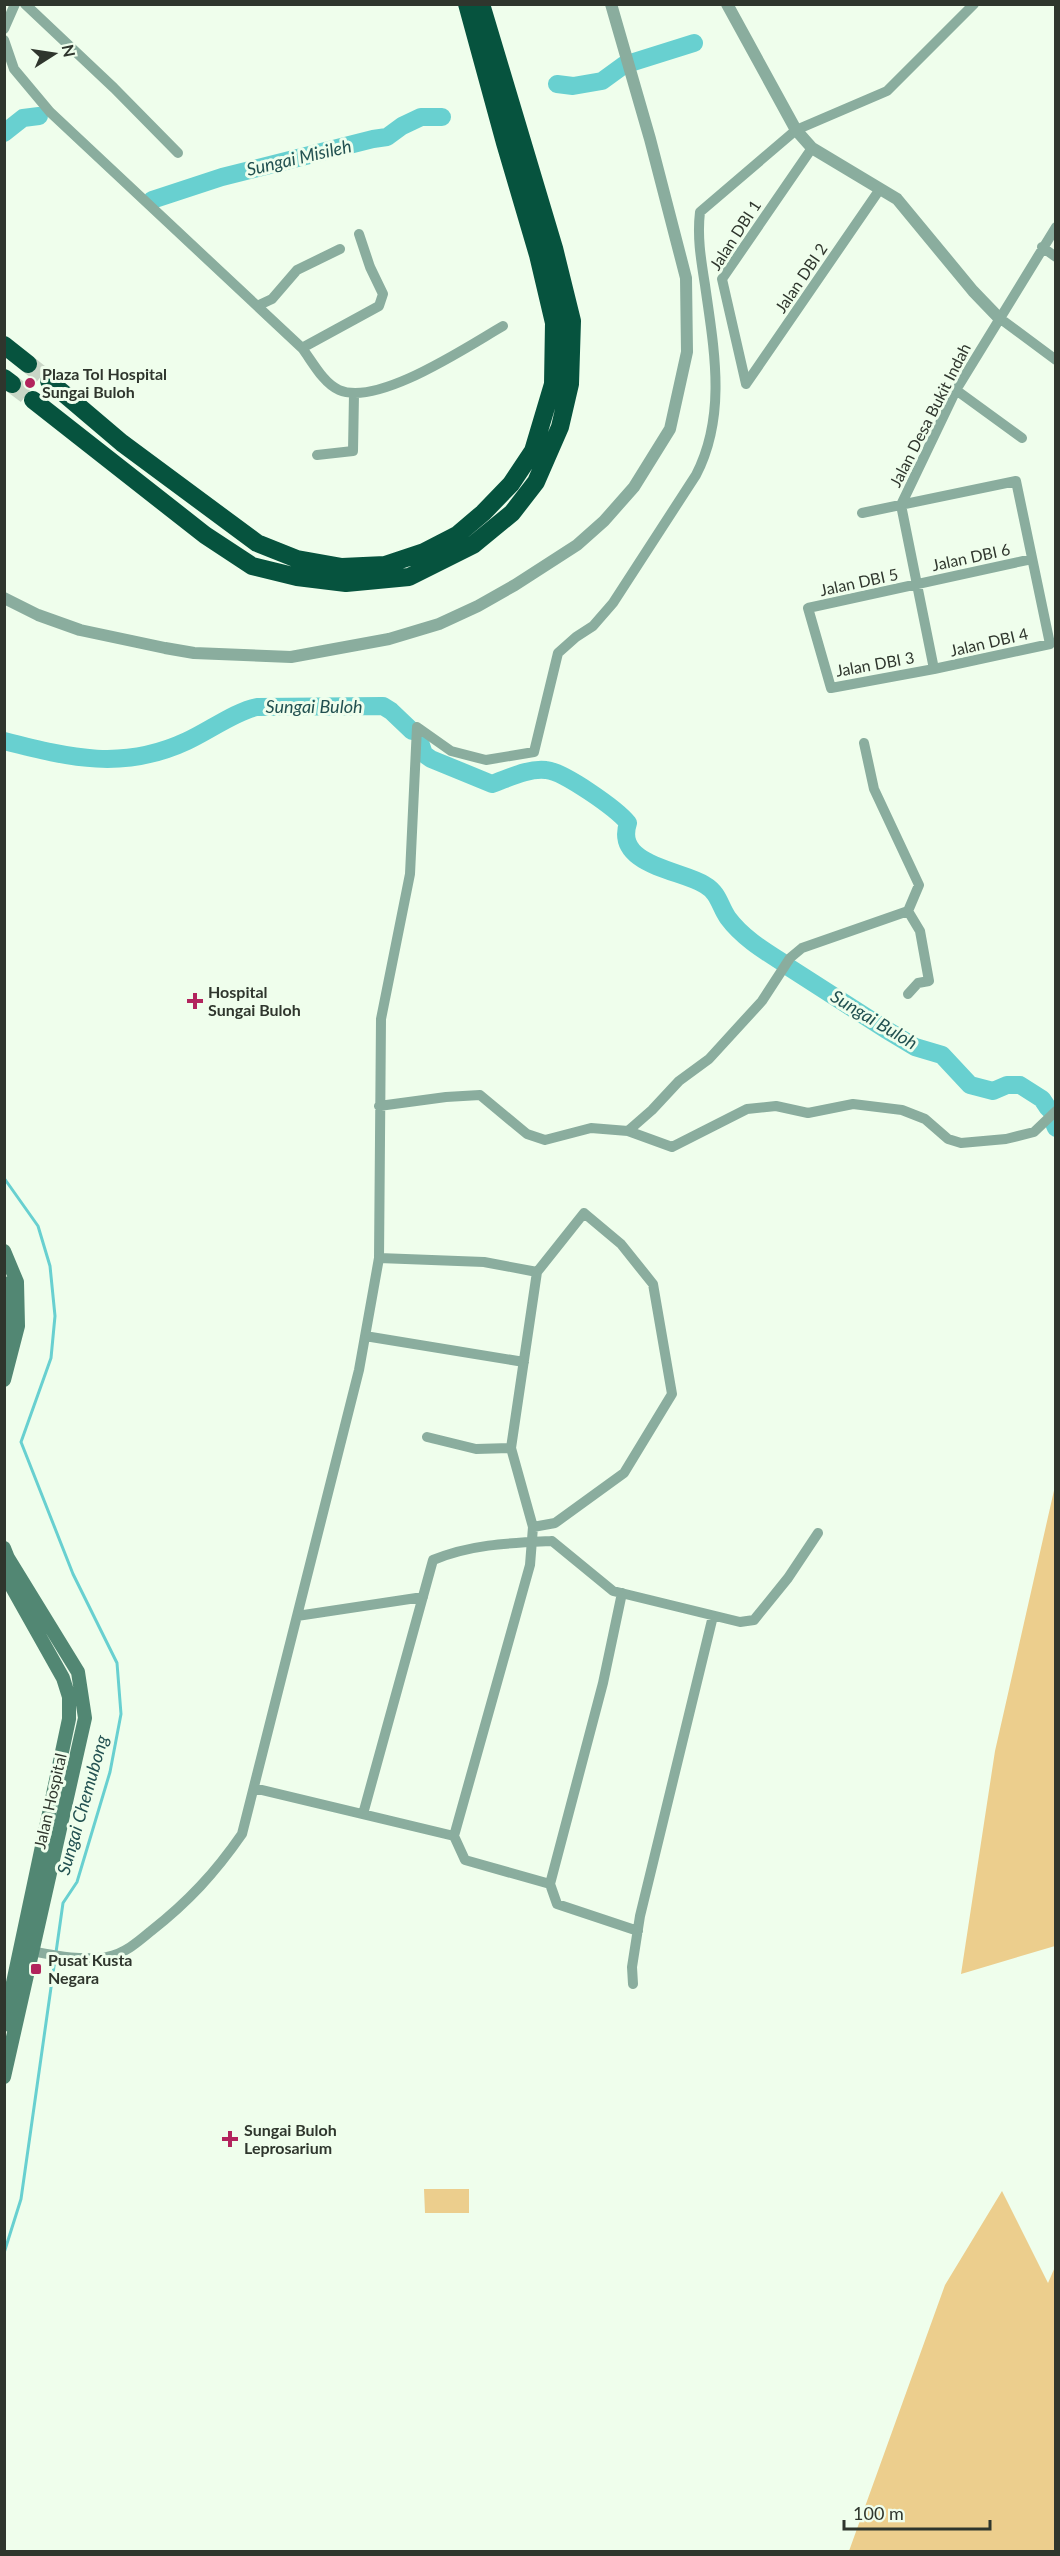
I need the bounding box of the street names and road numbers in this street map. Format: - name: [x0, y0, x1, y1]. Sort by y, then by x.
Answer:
- street label: Jalan DBI 1: [705, 196, 764, 273]
- street label: Jalan DBI 2: [770, 239, 831, 316]
- street label: Jalan Desa Bukit Indah: [885, 340, 974, 490]
- street label: Jalan DBI 6: [930, 539, 1012, 574]
- street label: Jalan DBI 5: [818, 564, 900, 599]
- street label: Jalan DBI 4: [948, 623, 1030, 660]
- street label: Jalan DBI 3: [834, 647, 916, 680]
- street label: Jalan Hospital: [29, 1751, 70, 1850]

